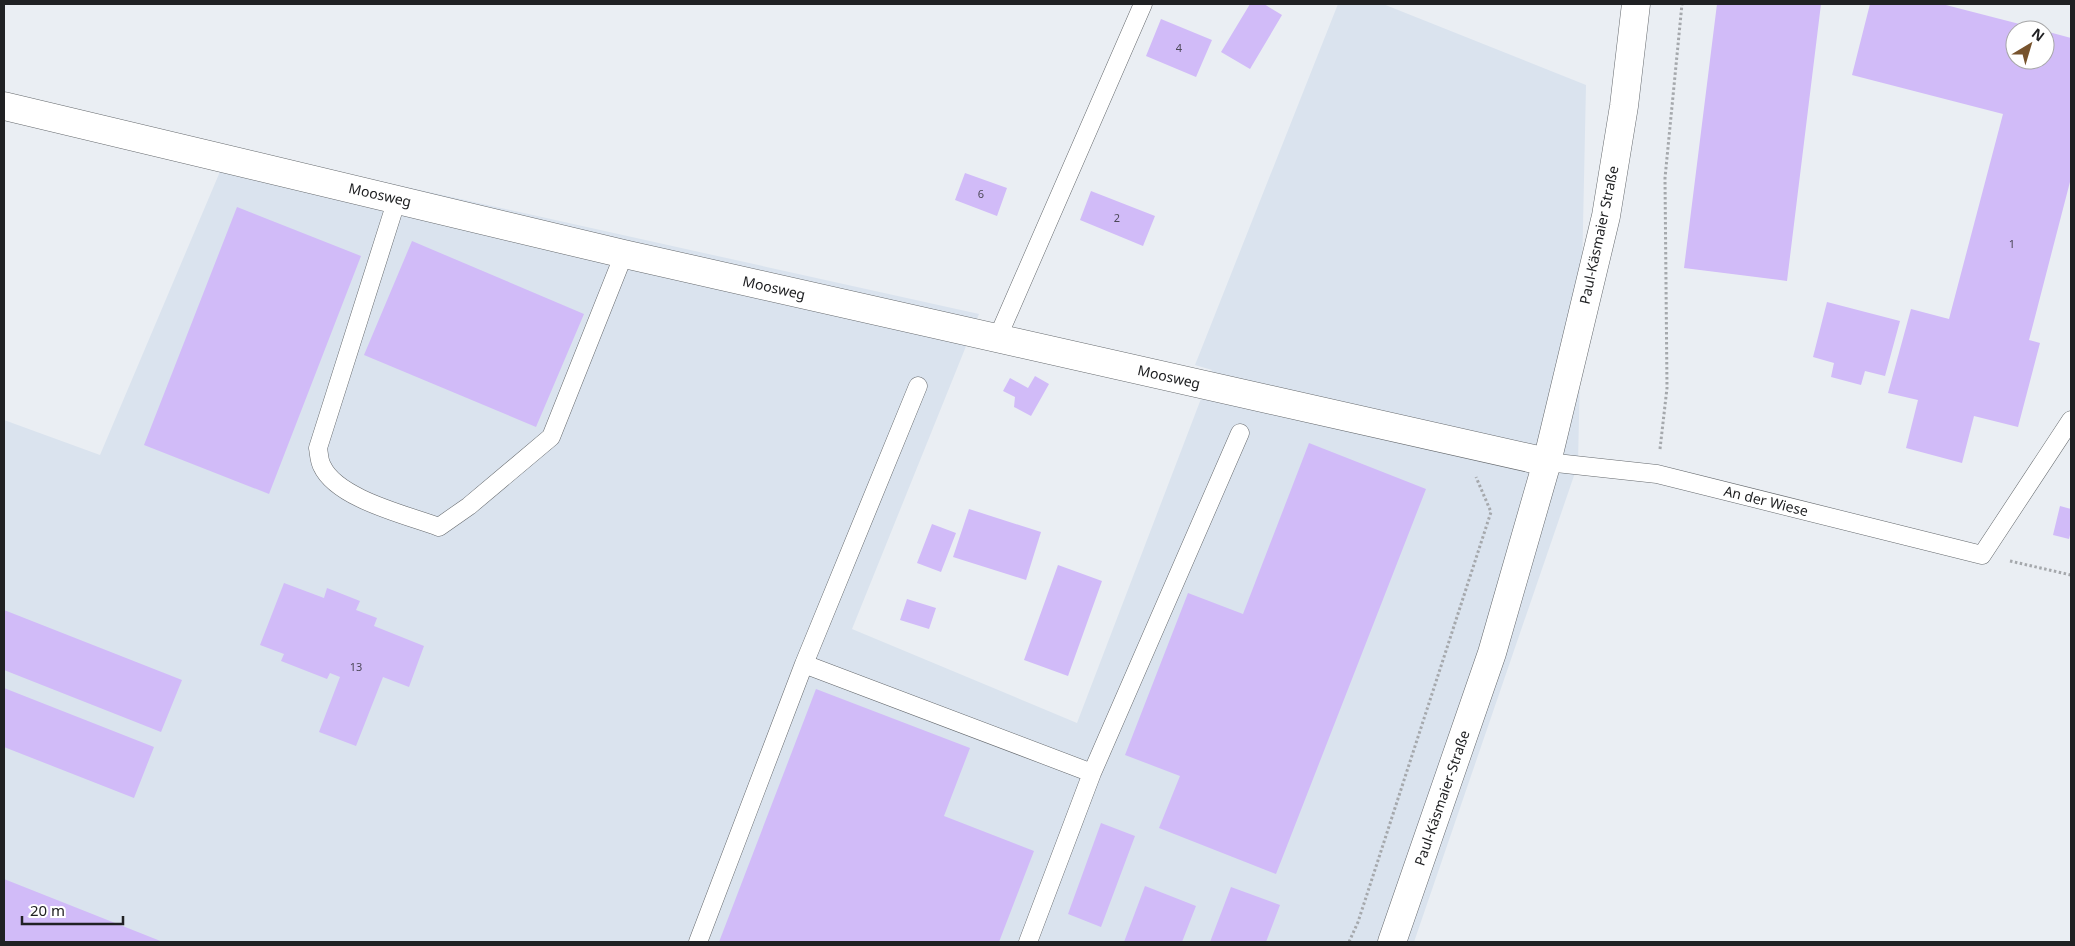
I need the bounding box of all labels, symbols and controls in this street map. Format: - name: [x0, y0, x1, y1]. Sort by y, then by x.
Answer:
- north arrow: [2005, 20, 2055, 70]
- text: N: [2028, 23, 2049, 45]
- house number: 4: [1176, 40, 1183, 55]
- street label: Paul-Käsmaier Straße: [1575, 164, 1622, 306]
- street label: Moosweg: [347, 178, 413, 211]
- house number: 6: [978, 186, 984, 201]
- house number: 2: [1114, 210, 1120, 225]
- house number: 1: [2009, 236, 2015, 251]
- street label: Moosweg: [741, 271, 807, 304]
- street label: Moosweg: [1136, 360, 1202, 393]
- street label: An der Wiese: [1722, 481, 1810, 520]
- house number: 13: [350, 659, 362, 674]
- street label: Paul-Käsmaier-Straße: [1409, 728, 1474, 868]
- scale bar: [22, 894, 124, 926]
- text: 20 m: [30, 900, 65, 920]

